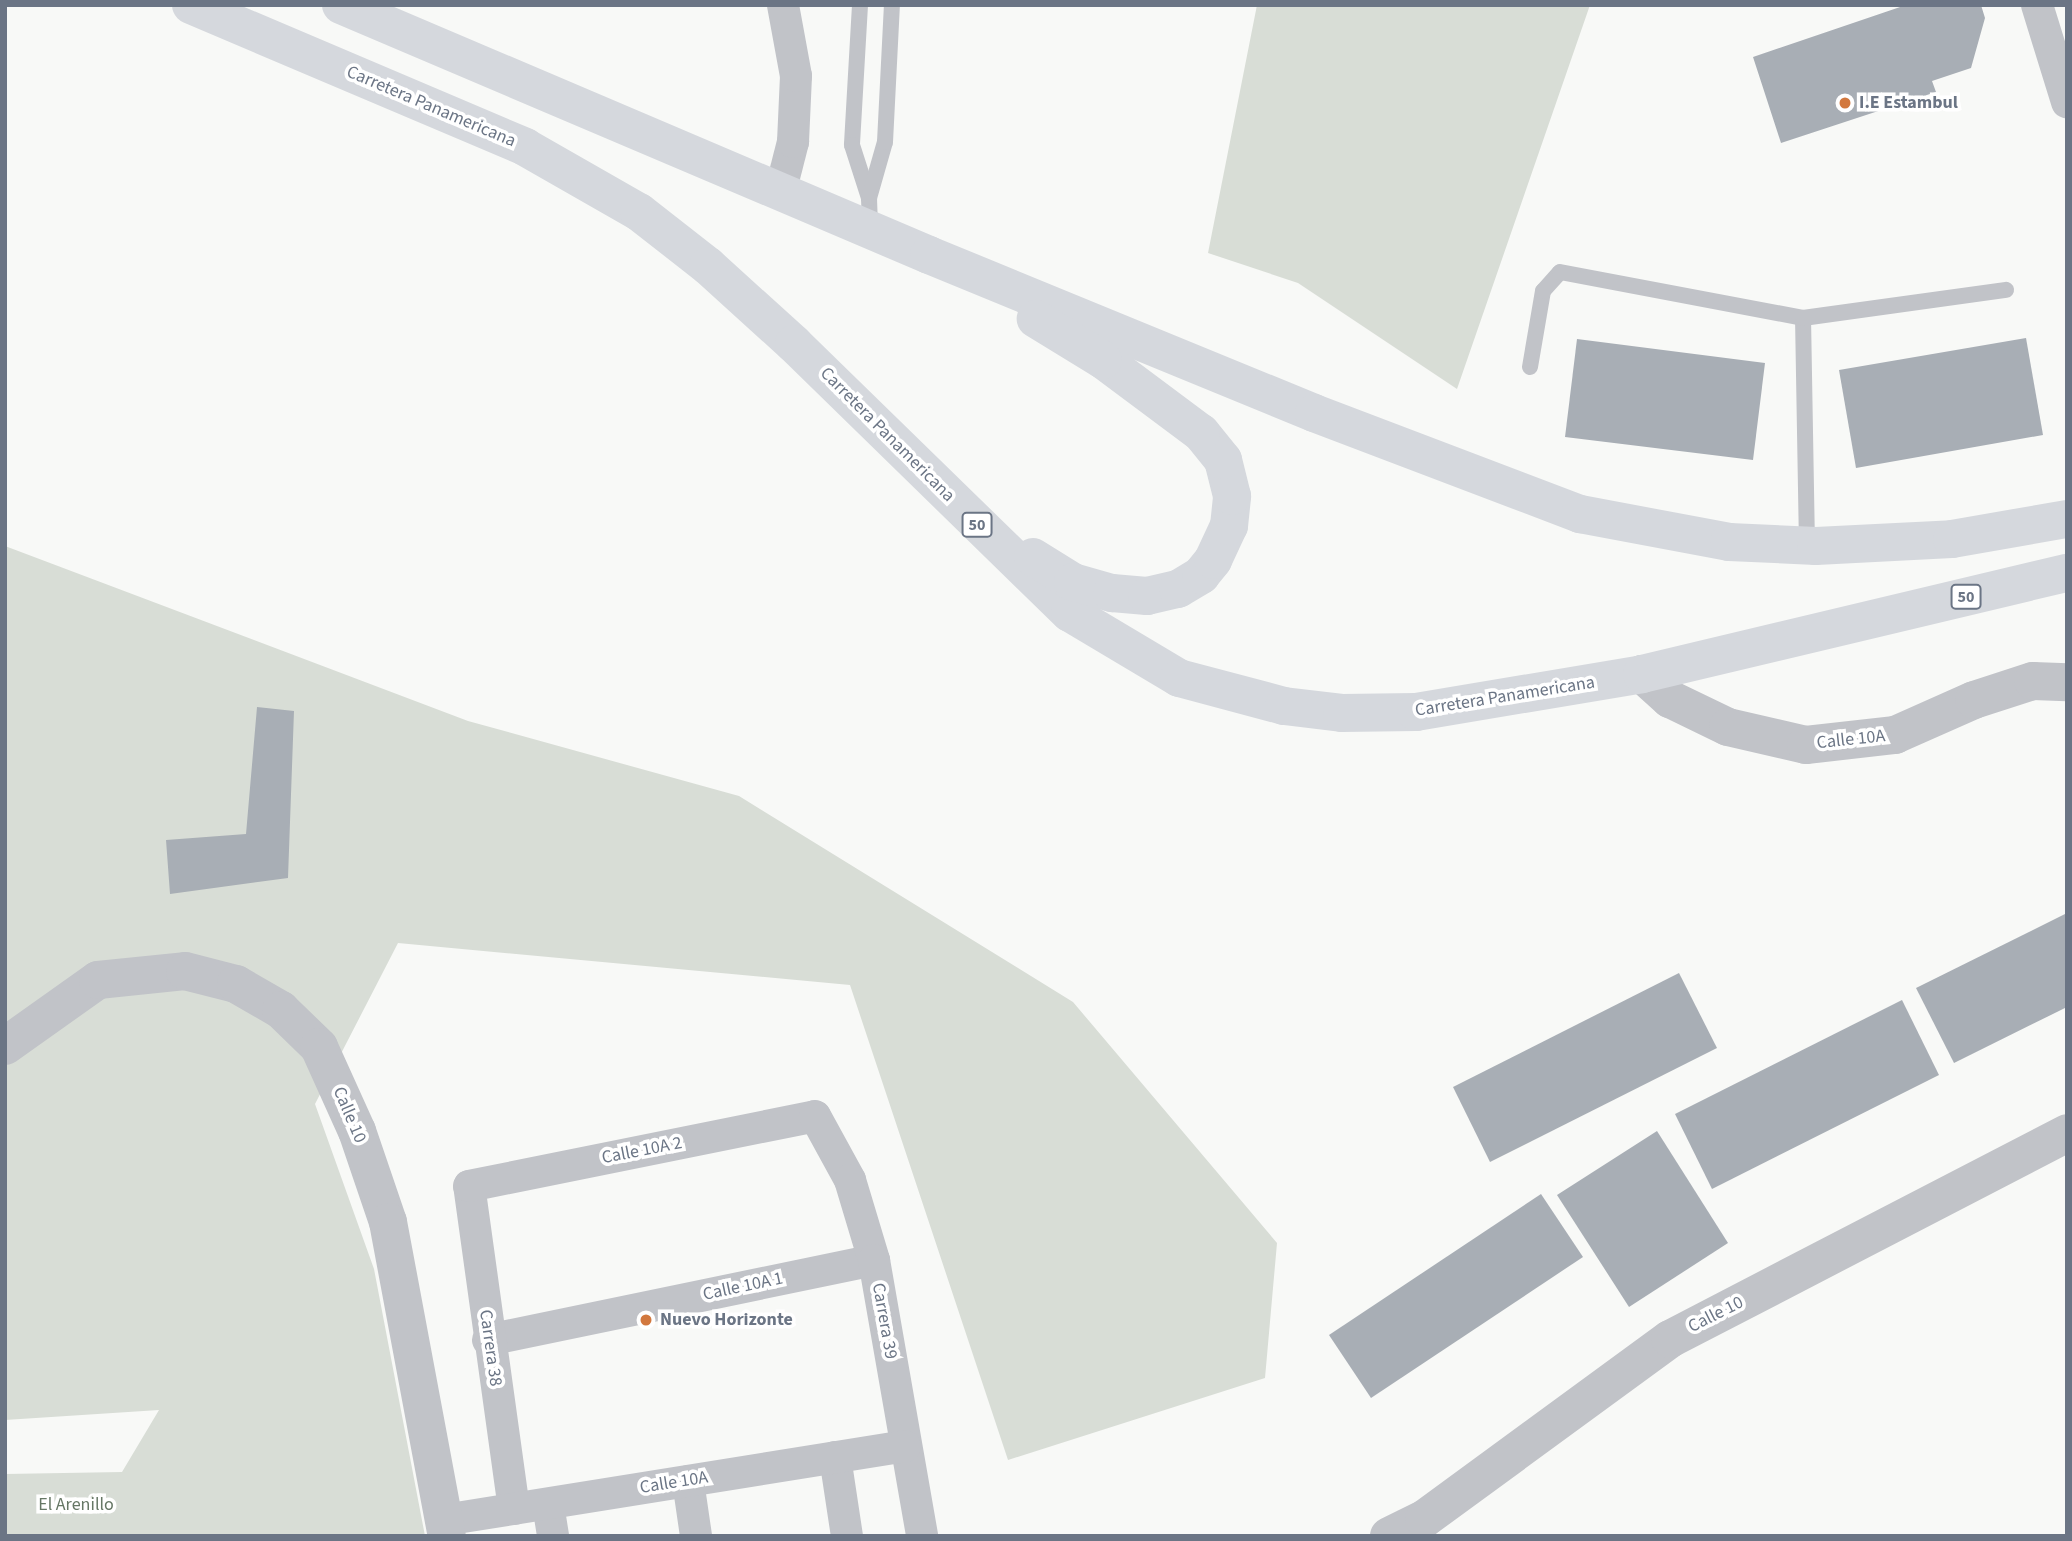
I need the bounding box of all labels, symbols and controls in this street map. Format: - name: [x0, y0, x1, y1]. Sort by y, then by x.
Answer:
- street label: Carretera Panamericana: [343, 62, 519, 152]
- place label: I.E Estambul: [1859, 92, 1958, 114]
- marker: I.E Estambul: [1837, 95, 1853, 111]
- street label: Carretera Panamericana: [815, 363, 959, 507]
- road number: 50: [961, 512, 993, 538]
- road number: 50: [1950, 584, 1982, 610]
- street label: Carretera Panamericana: [1414, 672, 1596, 722]
- street label: Calle 10A: [1816, 726, 1886, 754]
- street label: Calle 10: [328, 1084, 370, 1146]
- street label: Calle 10A 2: [600, 1133, 684, 1169]
- street label: Calle 10A 1: [701, 1268, 785, 1306]
- street label: Carrera 39: [867, 1281, 901, 1361]
- street label: Calle 10: [1685, 1292, 1747, 1338]
- street label: Carrera 38: [474, 1308, 506, 1388]
- place label: Nuevo Horizonte: [660, 1309, 793, 1331]
- marker: Nuevo Horizonte: [638, 1312, 654, 1328]
- street label: Calle 10A: [638, 1467, 710, 1499]
- park label: El Arenillo: [38, 1494, 114, 1516]

